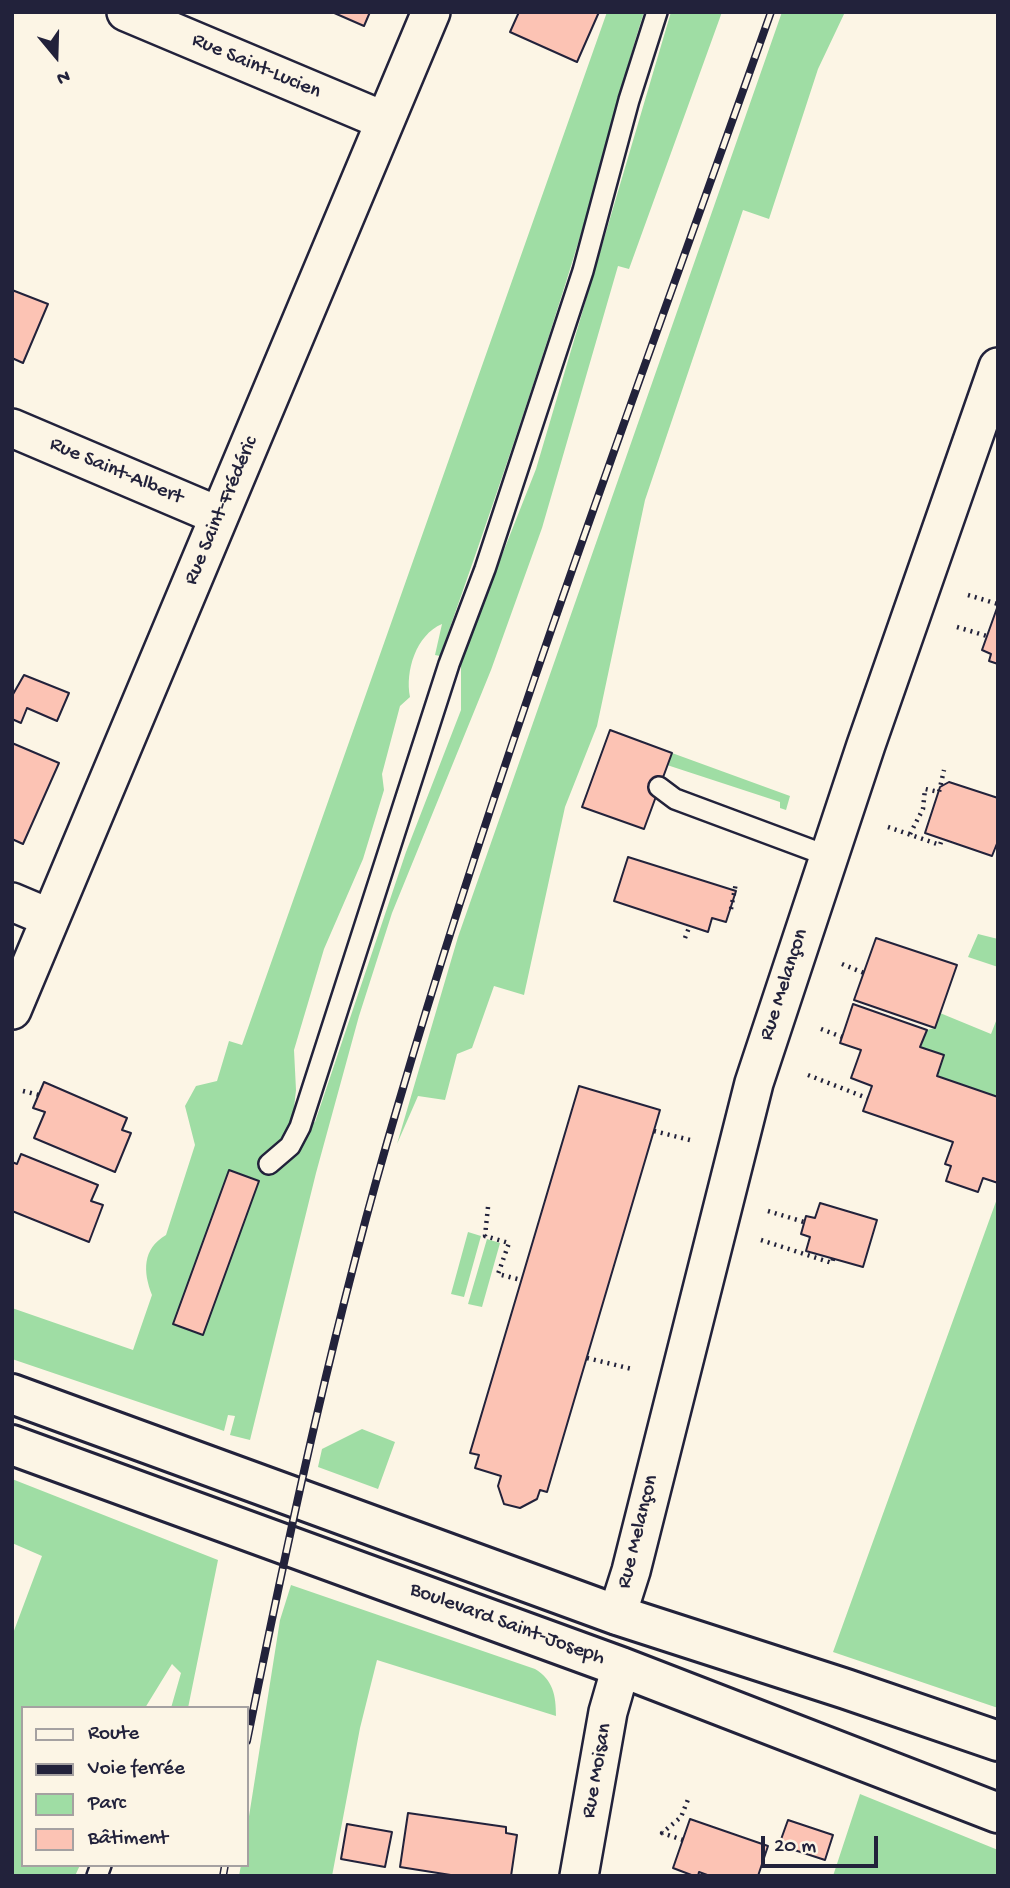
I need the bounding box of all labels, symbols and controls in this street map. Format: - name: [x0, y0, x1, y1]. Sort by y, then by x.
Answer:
- north arrow: [21, 21, 91, 91]
- street label: Rue Saint-Lucien: [188, 28, 324, 106]
- text: N: [53, 63, 73, 89]
- street label: Rue Saint-Albert: [45, 433, 187, 511]
- street label: Rue Saint-Frédéric: [179, 433, 265, 589]
- street label: Rue Melançon: [755, 926, 815, 1044]
- street label: Rue Melançon: [613, 1473, 665, 1591]
- street label: Boulevard Saint-Joseph: [406, 1578, 608, 1672]
- legend: [21, 1706, 248, 1867]
- text: Route: [88, 1722, 139, 1747]
- street label: Rue Moisan: [577, 1722, 619, 1820]
- text: Voie ferrée: [88, 1757, 185, 1782]
- text: Parc: [88, 1792, 126, 1817]
- scale bar: [765, 1822, 882, 1866]
- text: Bâtiment: [88, 1827, 168, 1852]
- text: 20 m: [774, 1835, 816, 1860]

